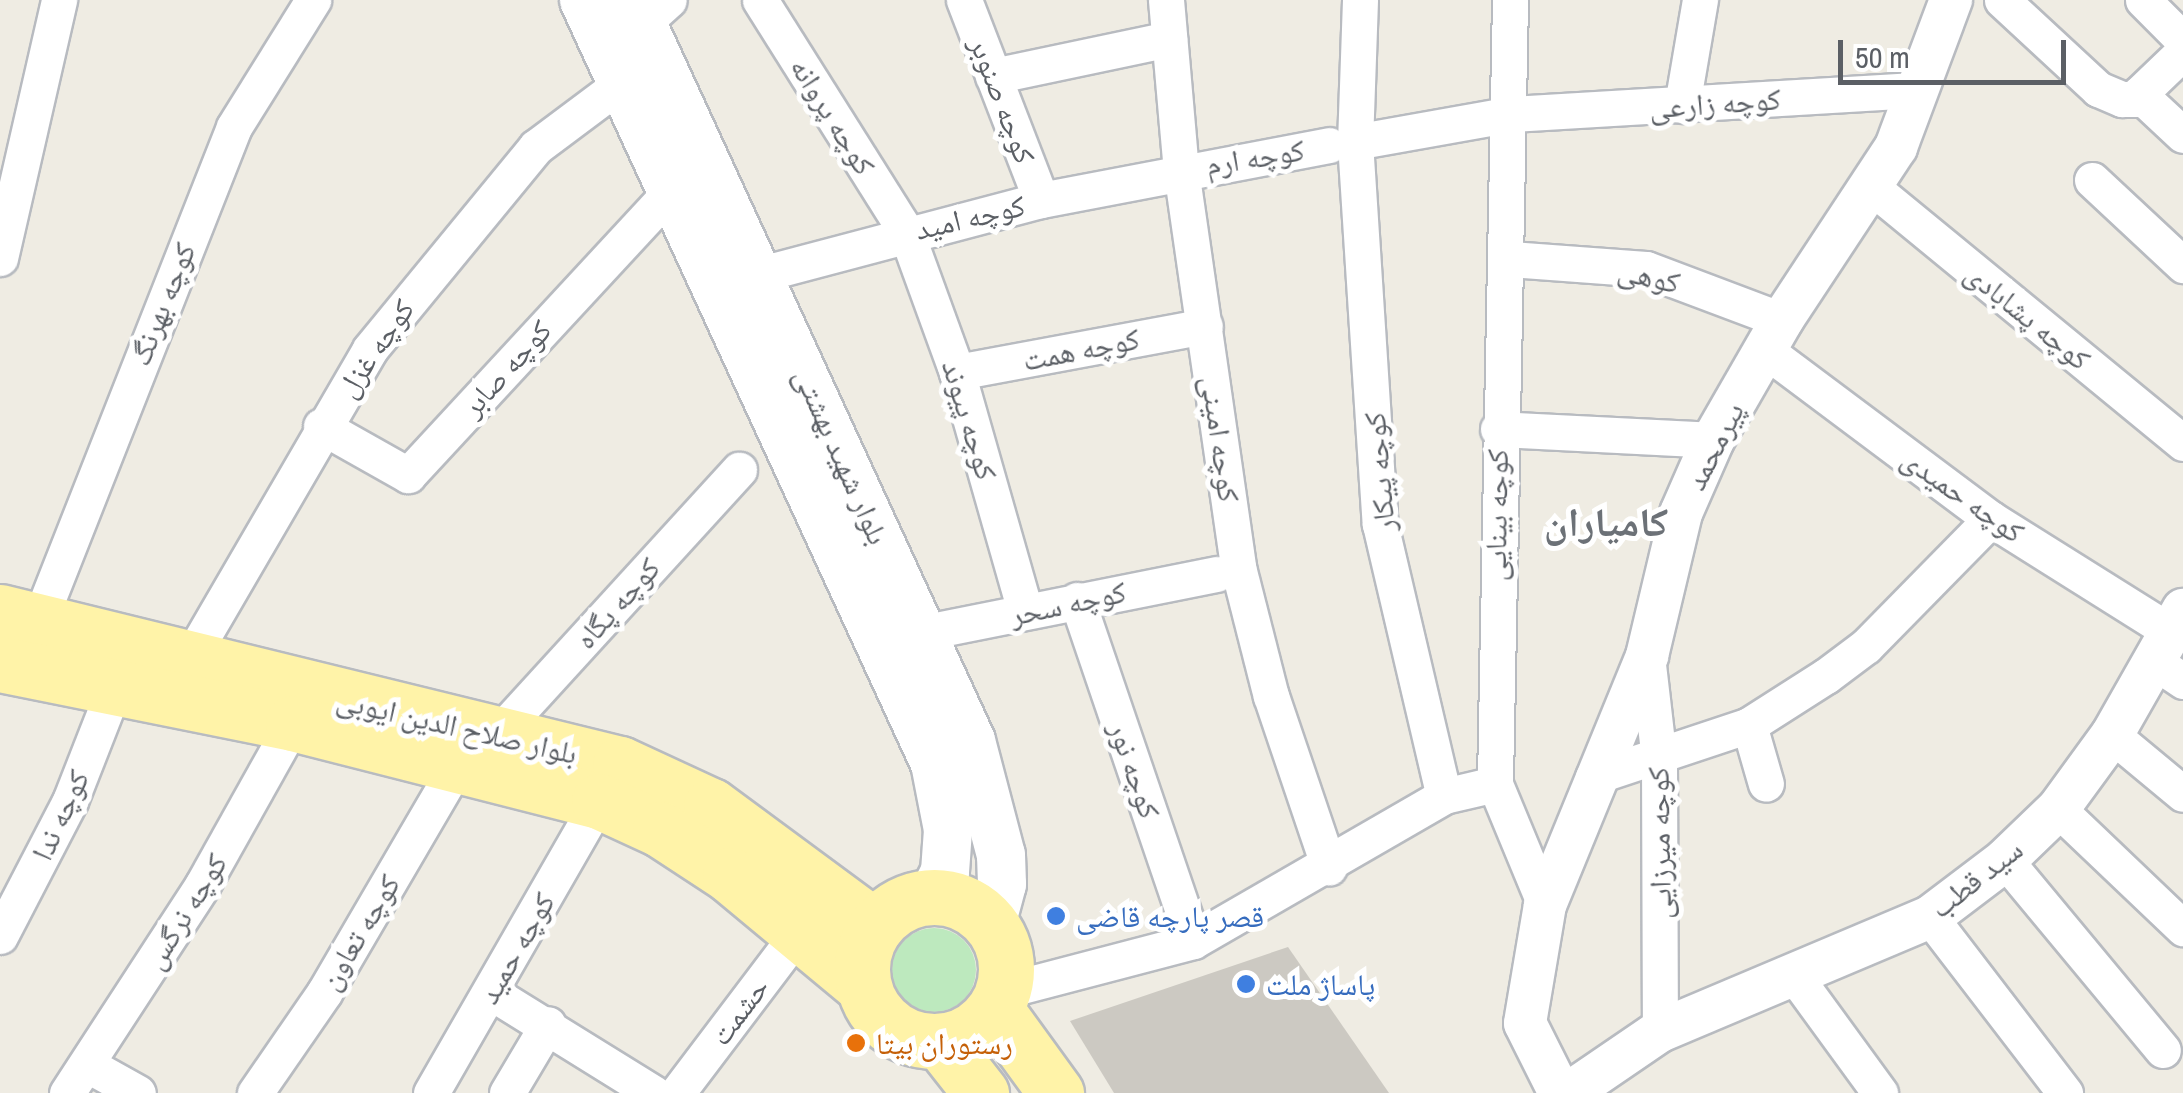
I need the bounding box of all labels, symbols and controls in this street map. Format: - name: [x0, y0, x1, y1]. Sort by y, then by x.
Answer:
- scale bar: [1843, 20, 2070, 82]
- street label: کوچه صنوبر: [962, 32, 1044, 168]
- text: 50 m: [1855, 37, 1910, 77]
- street label: کوچه پروانه: [783, 51, 883, 181]
- street label: کوچه زارعی: [1648, 80, 1782, 126]
- street label: کوچه ارم: [1203, 131, 1307, 183]
- street label: کوچه امید: [911, 187, 1029, 247]
- street label: کوچه بهرنگ: [121, 237, 203, 371]
- street label: کوهی: [1615, 251, 1683, 301]
- street label: کوچه پشابادی: [1958, 255, 2098, 377]
- street label: کوچه غزل: [328, 292, 422, 404]
- street label: کوچه صابر: [453, 312, 559, 424]
- street label: کوچه همت: [1020, 320, 1142, 378]
- street label: کوچه پیوند: [935, 356, 1005, 484]
- street label: بلوار شهید بهشتی: [787, 362, 897, 550]
- street label: کوچه امینی: [1194, 374, 1248, 504]
- street label: پیرمحمد: [1677, 396, 1751, 496]
- street label: کوچه پیکار: [1356, 411, 1402, 533]
- street label: کوچه حمیدی: [1895, 440, 2031, 550]
- street label: کوچه بینایی: [1477, 449, 1515, 581]
- district label: کامیاران: [1544, 498, 1668, 546]
- street label: کوچه پگاه: [567, 550, 667, 656]
- street label: کوچه سحر: [1007, 573, 1129, 633]
- street label: بلوار صلاح الدین ایوبی: [333, 681, 581, 771]
- street label: کوچه نور: [1102, 717, 1168, 823]
- street label: کوچه ندا: [23, 764, 97, 866]
- street label: کوچه میرزایی: [1640, 767, 1678, 919]
- street label: سید قطب: [1923, 831, 2029, 925]
- street label: کوچه نرگس: [135, 847, 235, 975]
- street label: کوچه تعاون: [311, 868, 407, 996]
- street label: کوچه حمید: [470, 886, 562, 1010]
- place label: قصر پارچه قاضی: [1076, 898, 1264, 934]
- marker: قصر پارچه قاضی: [1045, 905, 1067, 927]
- place label: پاساژ ملت: [1266, 966, 1375, 1002]
- street label: حشمت: [702, 970, 776, 1052]
- marker: پاساژ ملت: [1235, 973, 1257, 995]
- place label: رستوران بیتا: [876, 1025, 1013, 1061]
- marker: رستوران بیتا: [845, 1032, 867, 1054]

